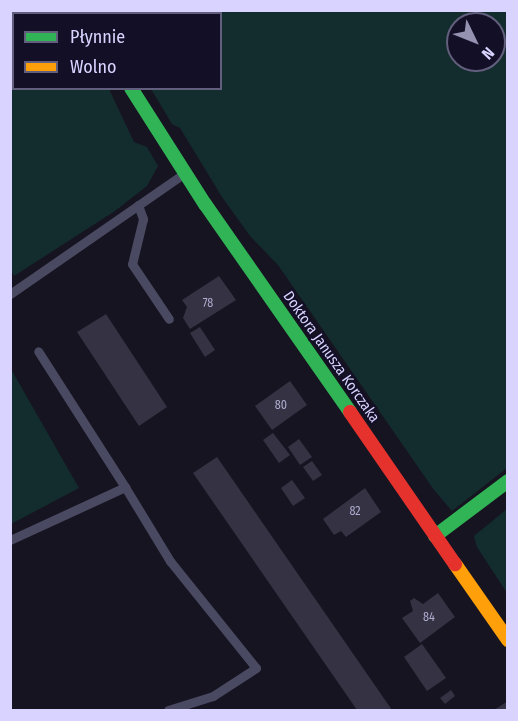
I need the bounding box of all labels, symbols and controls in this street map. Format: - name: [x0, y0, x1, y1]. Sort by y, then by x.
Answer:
- legend: [12, 12, 222, 90]
- north arrow: [446, 12, 506, 72]
- text: Płynnie: [70, 26, 125, 48]
- text: N: [478, 43, 498, 63]
- text: Wolno: [70, 56, 116, 78]
- street label: Doktora Janusza Korczaka: [279, 288, 383, 426]
- house number: 78: [203, 297, 213, 311]
- house number: 80: [275, 399, 287, 413]
- house number: 82: [349, 505, 361, 519]
- house number: 84: [423, 611, 435, 625]

